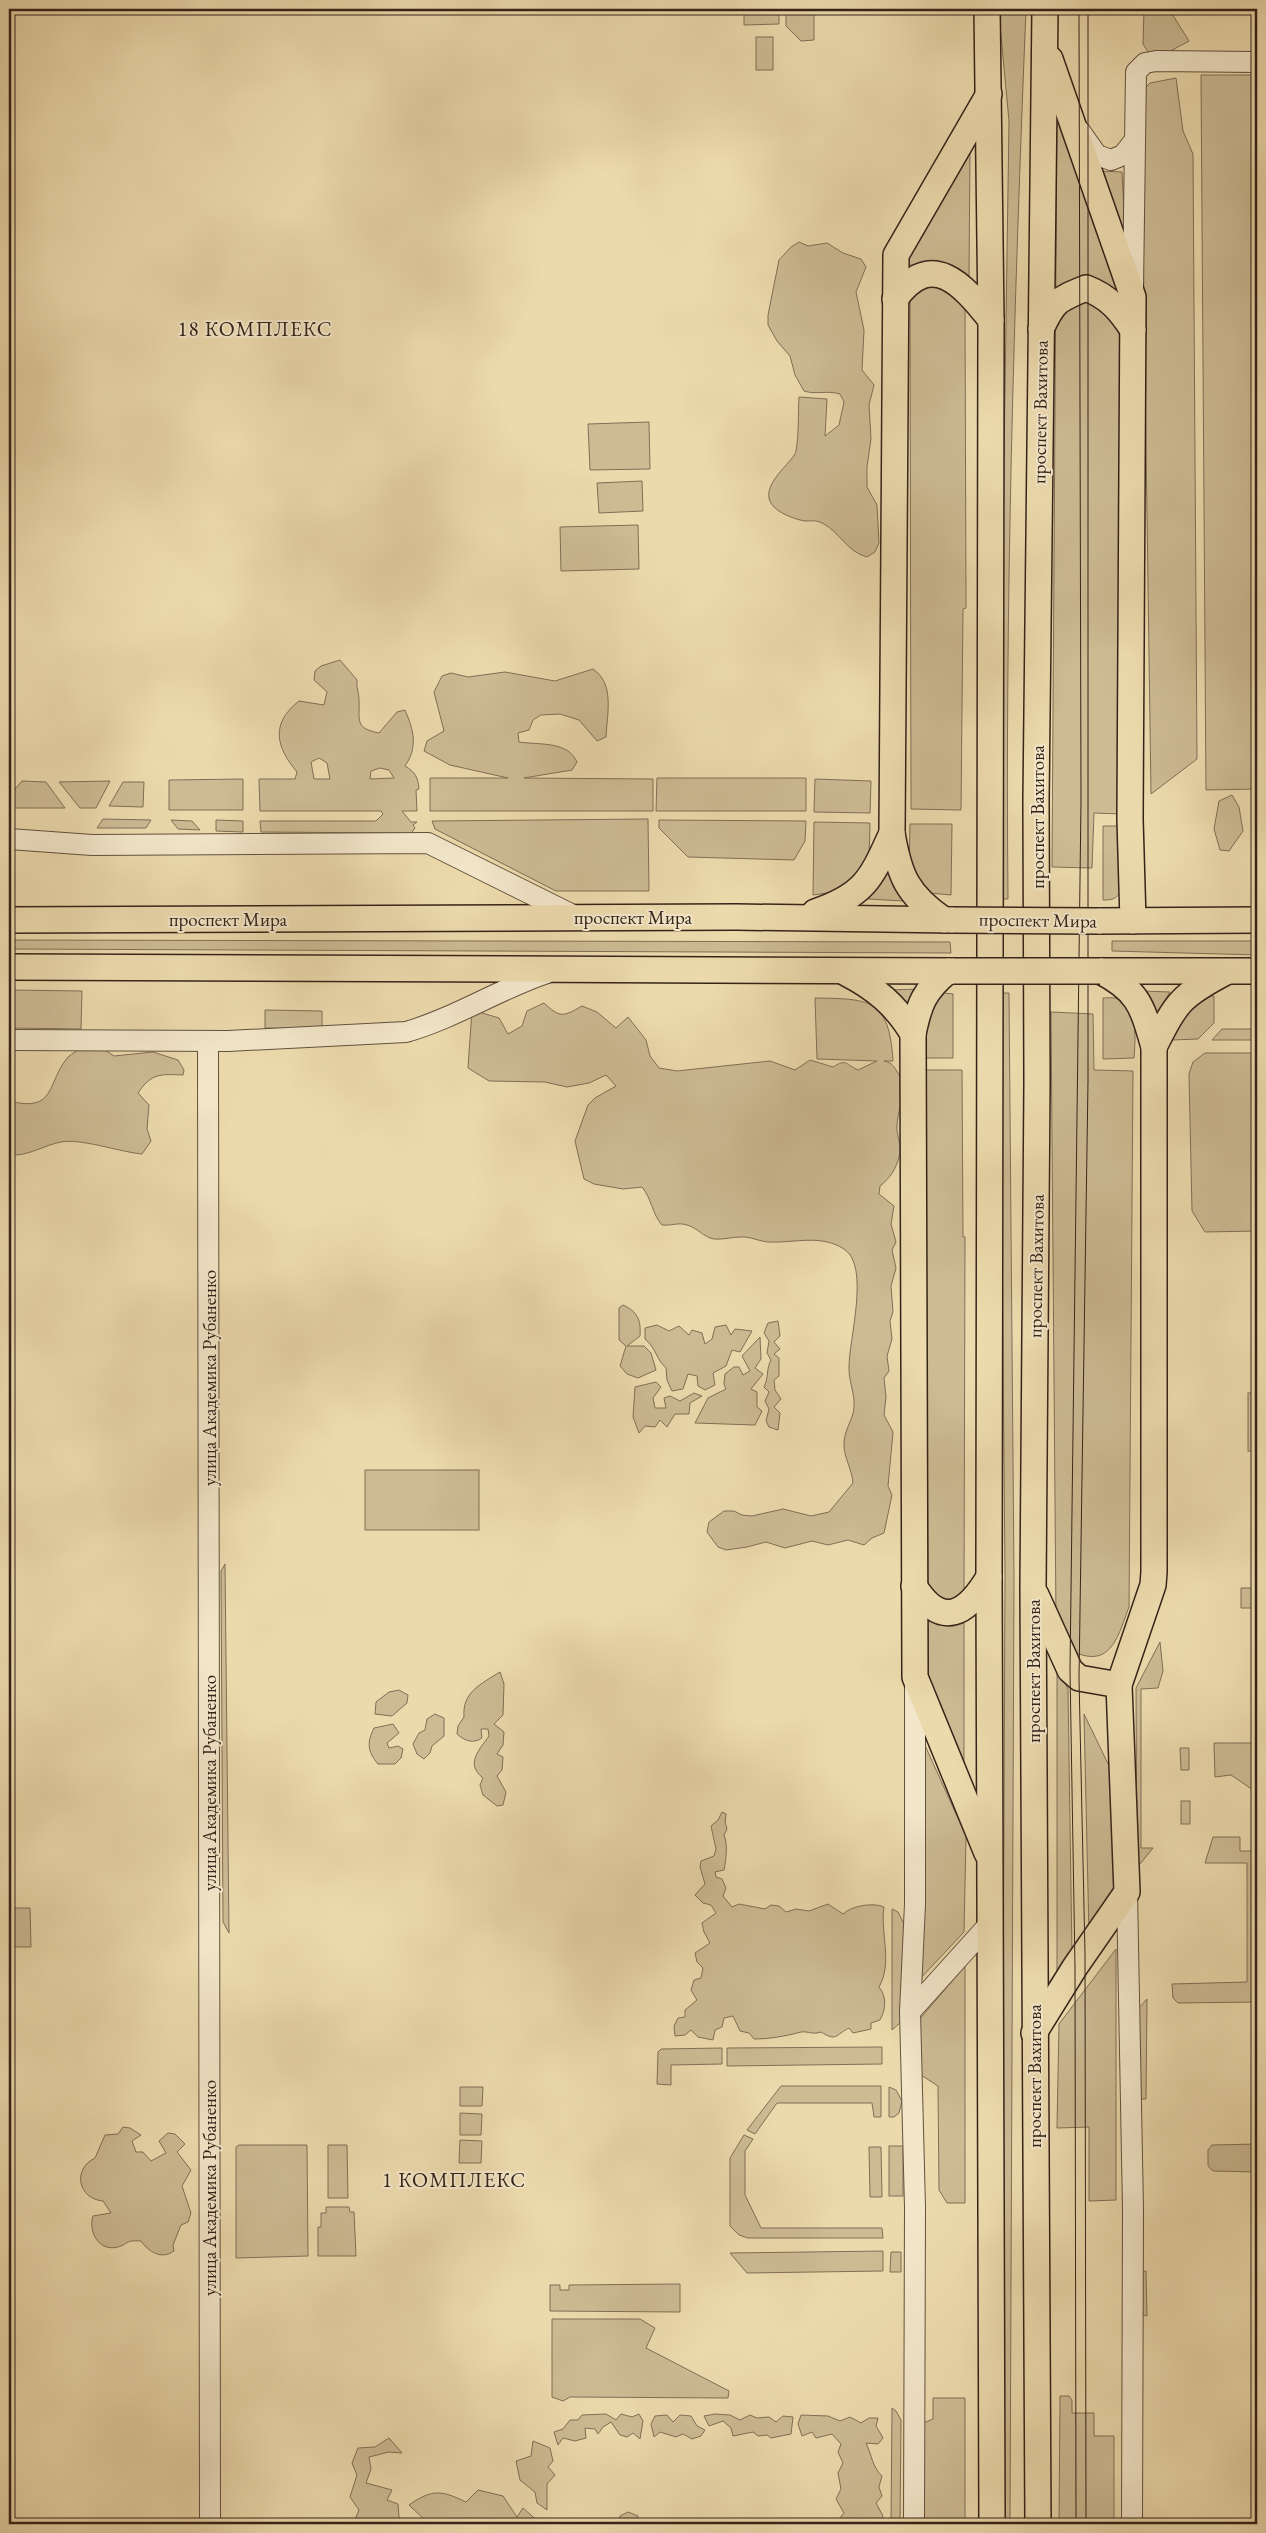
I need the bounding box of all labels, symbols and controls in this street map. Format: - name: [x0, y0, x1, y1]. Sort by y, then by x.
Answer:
- district label: 18 КОМПЛЕКС: [177, 315, 333, 342]
- street label: проспект Вахитова: [1026, 340, 1054, 484]
- street label: проспект Вахитова: [1025, 745, 1050, 889]
- street label: проспект Мира: [574, 905, 692, 930]
- street label: проспект Мира: [979, 906, 1098, 934]
- street label: проспект Мира: [169, 907, 287, 932]
- street label: проспект Вахитова: [1022, 1194, 1050, 1338]
- street label: улица Академика Рубаненко: [197, 1270, 222, 1486]
- street label: проспект Вахитова: [1021, 1599, 1046, 1743]
- street label: улица Академика Рубаненко: [197, 1675, 222, 1891]
- street label: проспект Вахитова: [1022, 2004, 1047, 2148]
- street label: улица Академика Рубаненко: [197, 2080, 222, 2296]
- district label: 1 КОМПЛЕКС: [382, 2166, 526, 2193]

